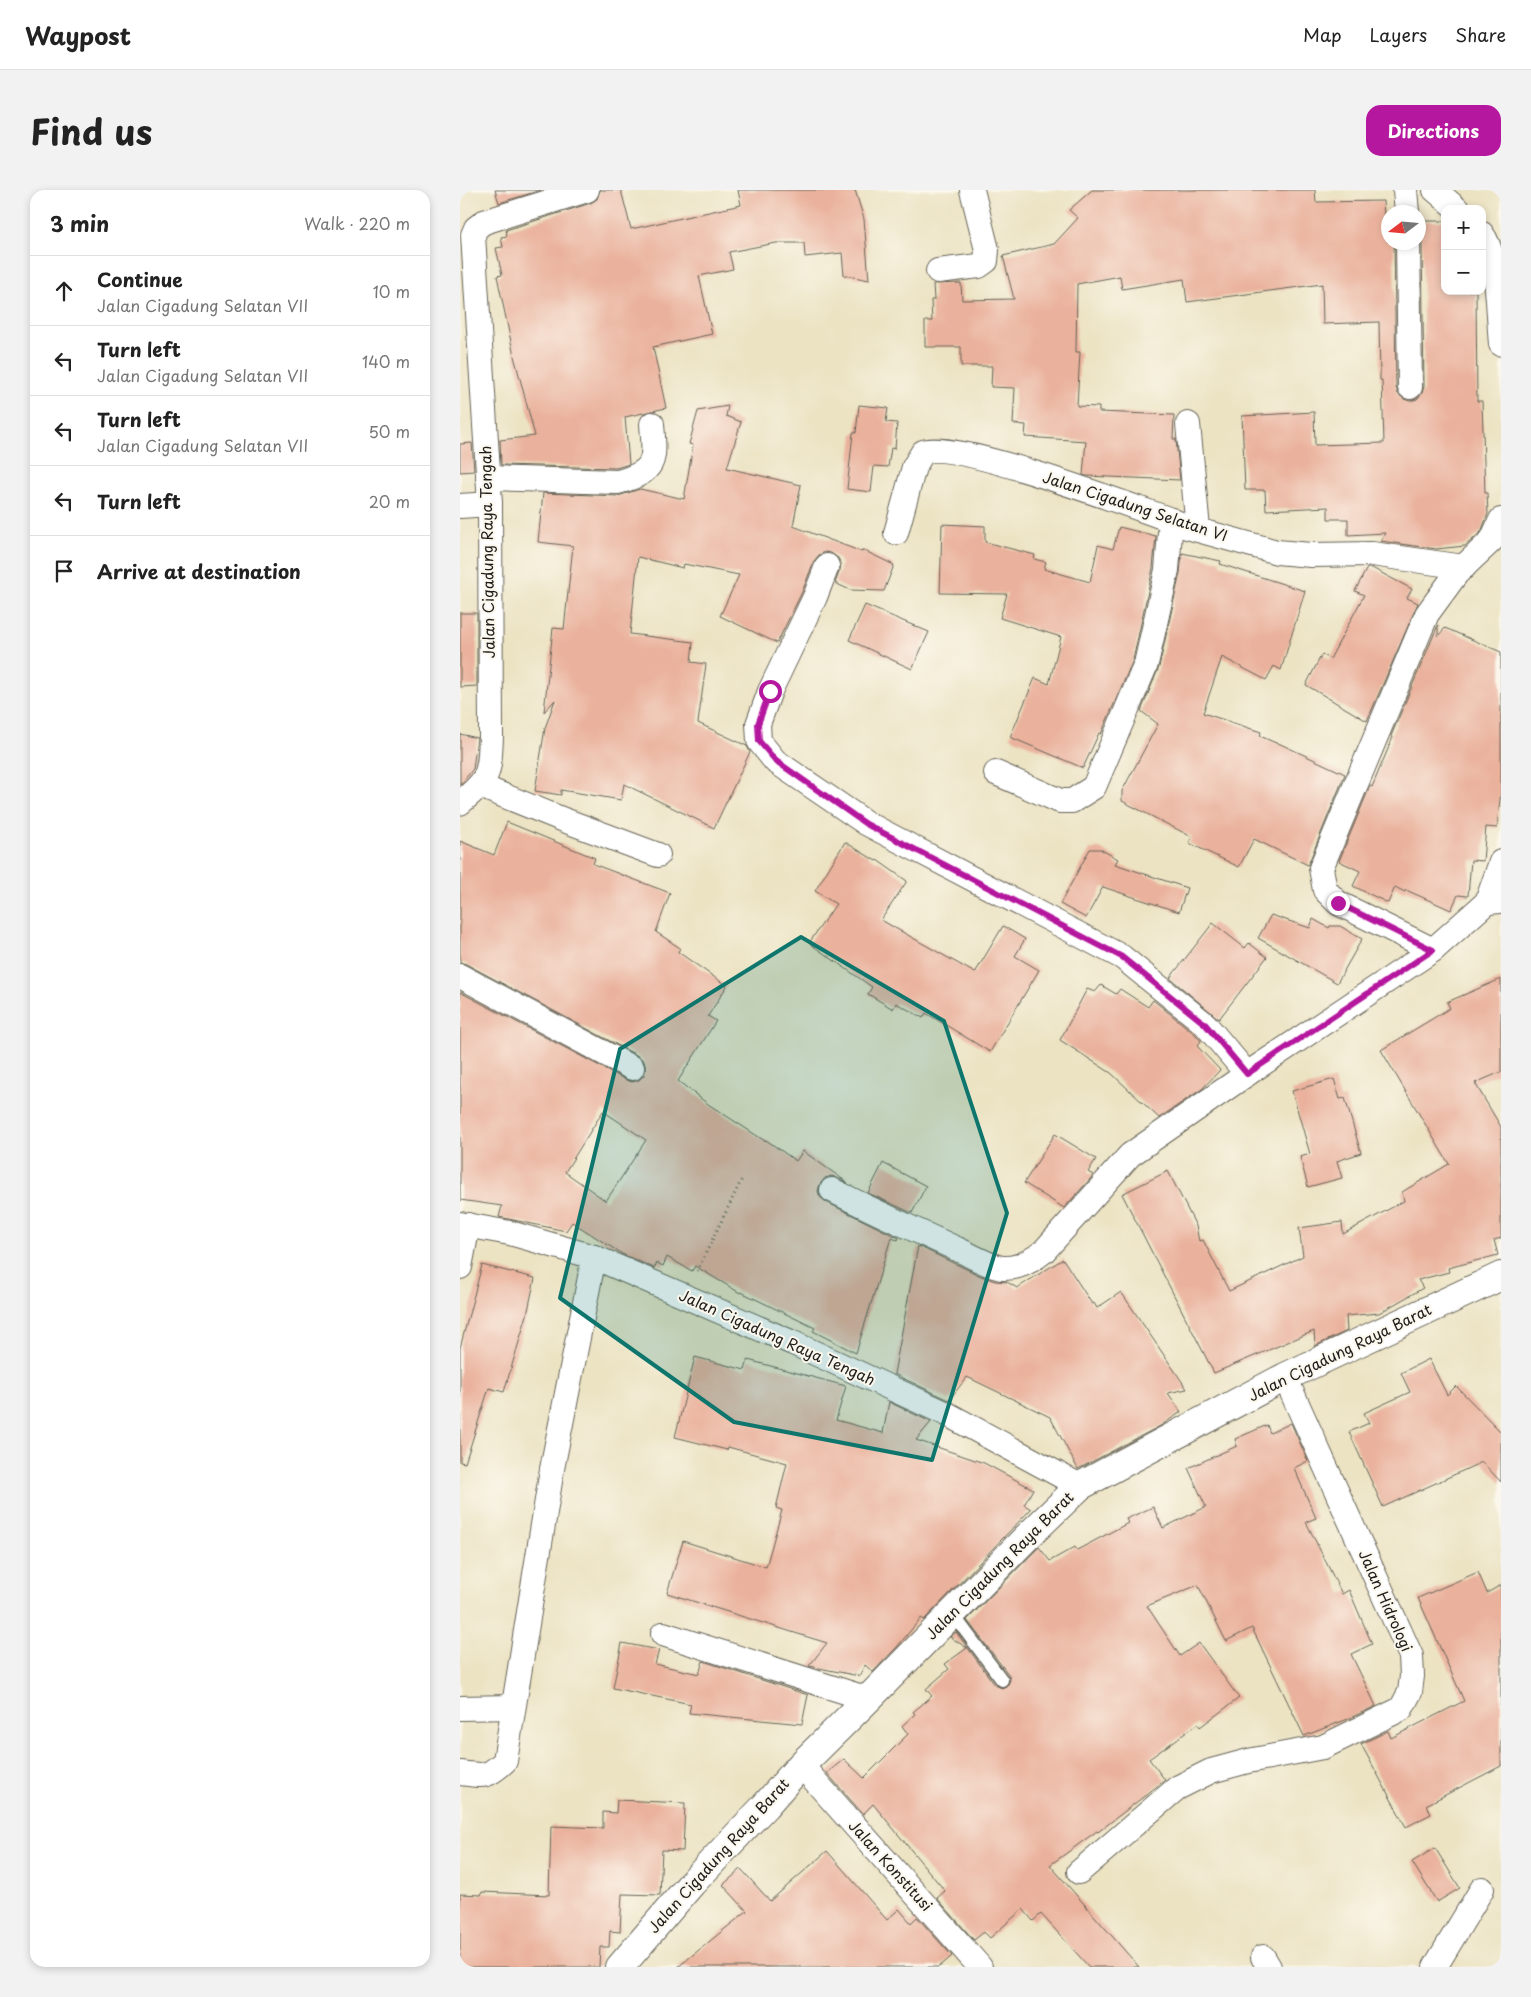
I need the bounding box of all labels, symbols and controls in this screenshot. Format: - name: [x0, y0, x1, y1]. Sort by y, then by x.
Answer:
- text: Waypost: [25, 17, 131, 53]
- text: Map: [1303, 21, 1342, 48]
- text: Layers: [1370, 21, 1427, 48]
- text: Share: [1455, 21, 1506, 48]
- text: Find us: [30, 104, 152, 157]
- button: Directions: [1366, 105, 1501, 156]
- north arrow: [1381, 205, 1426, 250]
- map controls: [1441, 205, 1486, 295]
- button: +: [1441, 205, 1486, 250]
- text: 3 min: [50, 207, 109, 239]
- text: Walk · 220 m: [304, 211, 410, 235]
- button: −: [1441, 250, 1486, 295]
- text: Continue: [97, 265, 183, 293]
- icon: ahead: [50, 277, 78, 305]
- text: 10 m: [373, 279, 410, 303]
- text: Jalan Cigadung Selatan VII: [97, 293, 308, 317]
- text: Turn left: [97, 335, 181, 363]
- icon: left: [50, 347, 78, 375]
- text: 140 m: [362, 349, 410, 373]
- text: Jalan Cigadung Selatan VII: [97, 363, 308, 387]
- text: Turn left: [97, 405, 181, 433]
- icon: left: [50, 417, 78, 445]
- text: 50 m: [369, 419, 410, 443]
- text: Jalan Cigadung Selatan VII: [97, 433, 308, 457]
- street label: Jalan Cigadung Raya Tengah: [473, 445, 500, 659]
- street label: Jalan Cigadung Selatan VI: [1040, 465, 1231, 546]
- icon: left: [50, 487, 78, 515]
- text: Turn left: [97, 487, 181, 515]
- text: 20 m: [369, 489, 410, 513]
- icon: arrive: [50, 557, 78, 585]
- text: Arrive at destination: [97, 557, 301, 585]
- route start: [759, 680, 782, 703]
- route end: [1327, 892, 1350, 915]
- street label: Jalan Cigadung Raya Tengah: [676, 1283, 879, 1390]
- street label: Jalan Cigadung Raya Barat: [1244, 1297, 1435, 1406]
- street label: Jalan Cigadung Raya Barat: [920, 1486, 1078, 1644]
- street label: Jalan Hidrologi: [1354, 1546, 1419, 1655]
- street label: Jalan Cigadung Raya Barat: [642, 1772, 794, 1938]
- street label: Jalan Konstitusi: [844, 1814, 938, 1916]

